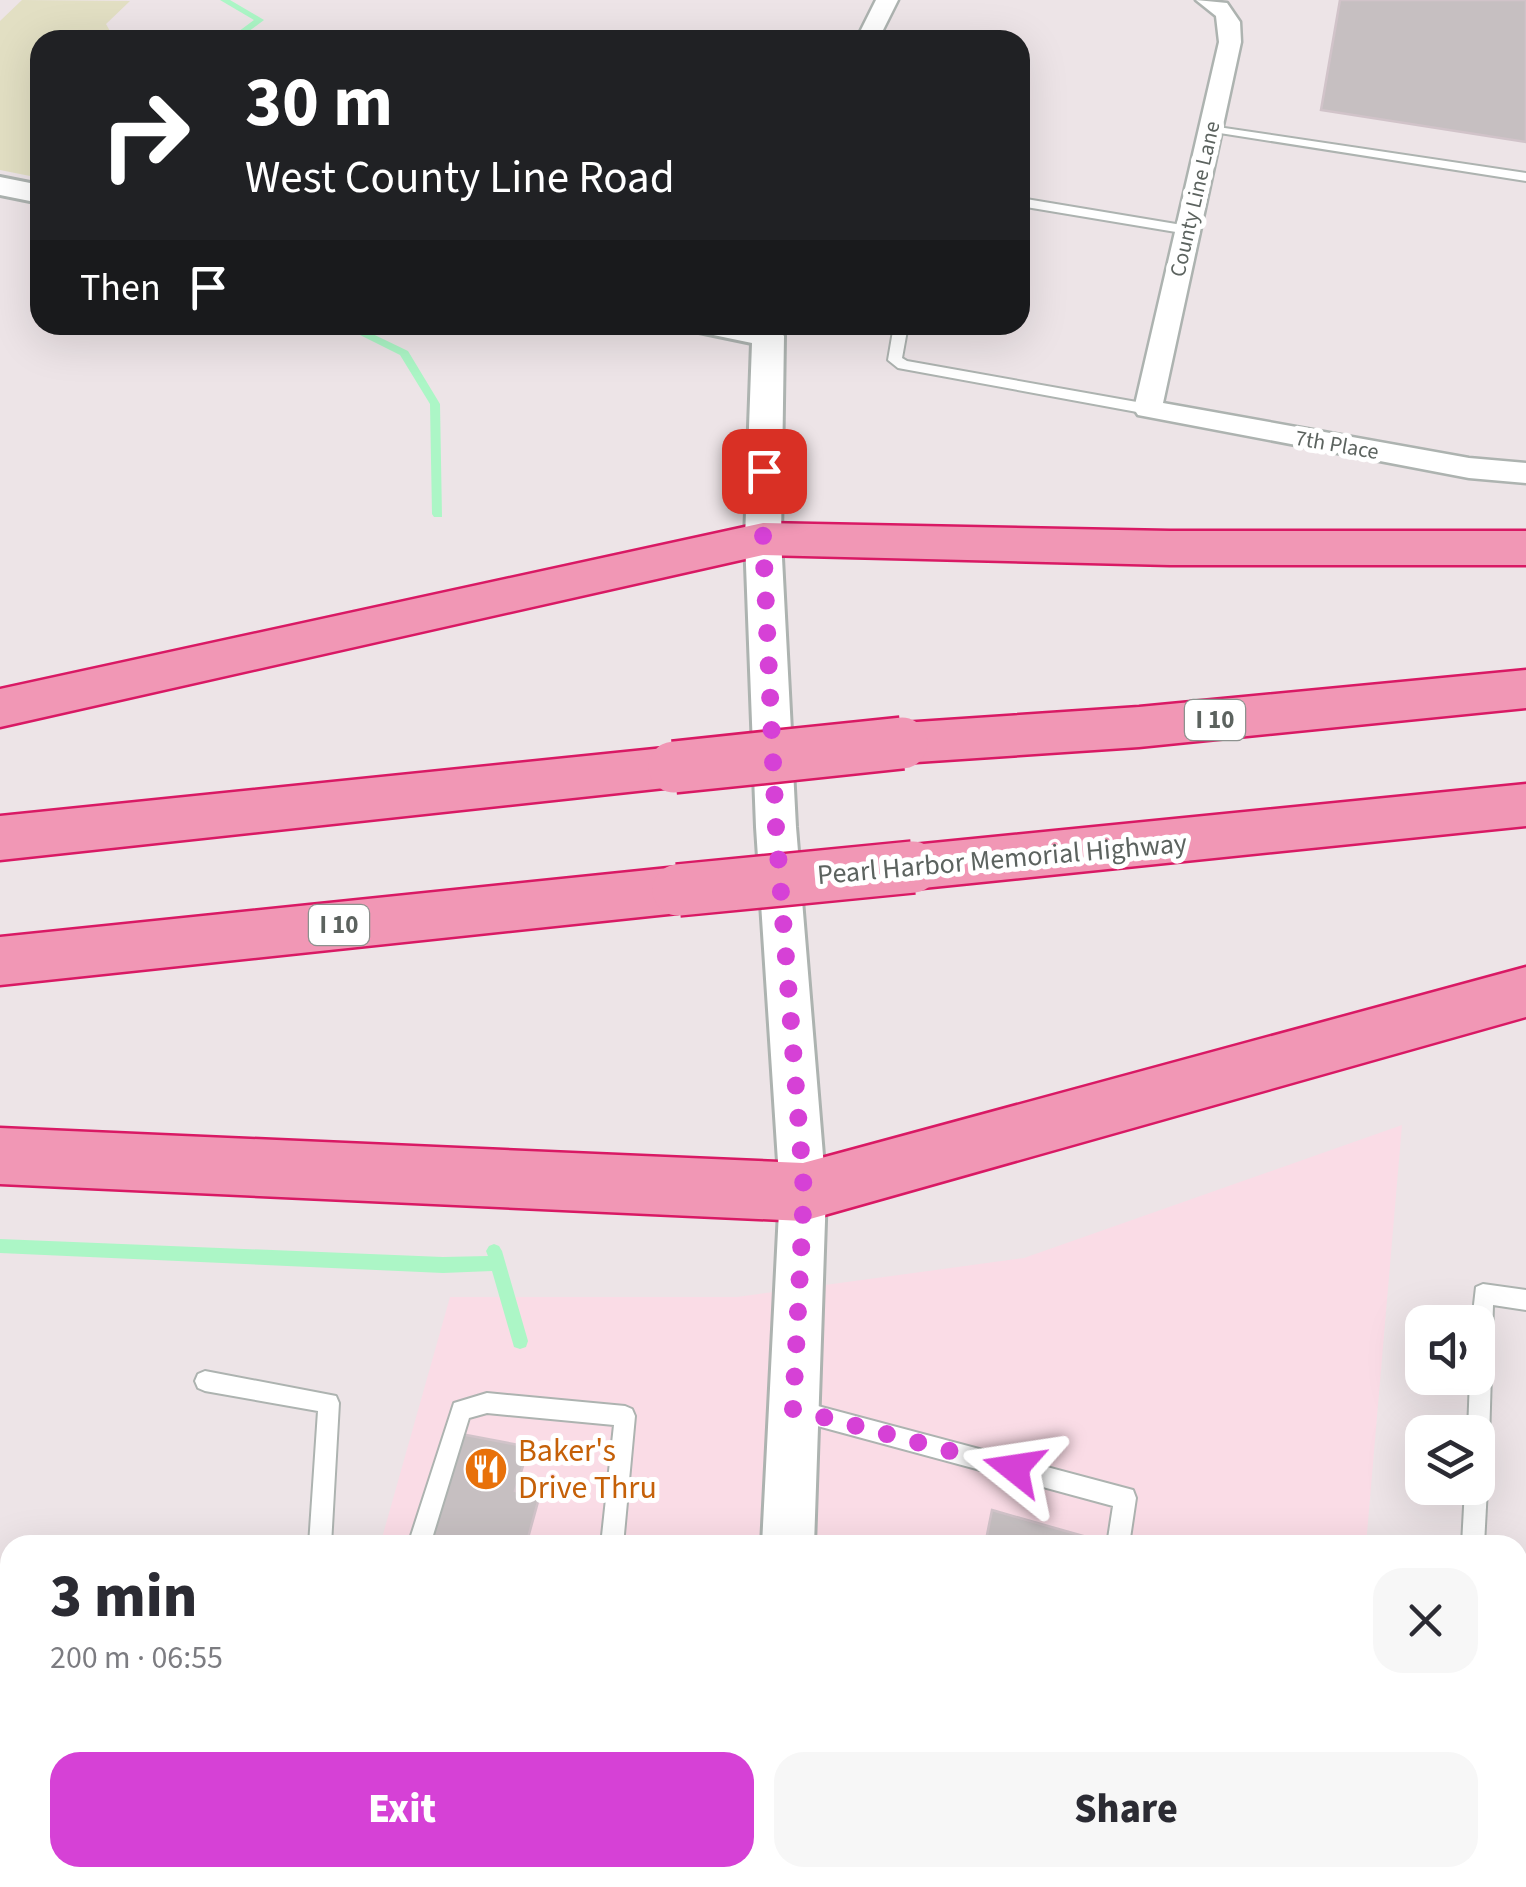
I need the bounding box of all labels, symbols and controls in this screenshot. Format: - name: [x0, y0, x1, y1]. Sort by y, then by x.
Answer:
- text: 30 m: [245, 53, 393, 153]
- icon: right: [80, 70, 210, 200]
- street label: County Line Lane: [1162, 118, 1228, 280]
- text: West County Line Road: [245, 146, 675, 210]
- icon: arrive: [181, 260, 236, 315]
- text: Then: [80, 261, 161, 315]
- street label: 7th Place: [1293, 422, 1381, 468]
- pin: [722, 429, 807, 514]
- icon: arrive: [737, 444, 792, 499]
- road number: I 10: [1185, 700, 1245, 740]
- street label: Pearl Harbor Memorial Highway: [815, 823, 1189, 895]
- road number: I 10: [309, 905, 369, 945]
- map controls: [1405, 1305, 1495, 1505]
- button: sound: [1405, 1305, 1495, 1395]
- button: layers: [1405, 1415, 1495, 1505]
- position arrow: [962, 1416, 1066, 1520]
- place label: Baker's Drive Thru: [518, 1428, 657, 1511]
- restaurant icon: Baker's Drive Thru: [463, 1446, 509, 1492]
- text: 3 min: [50, 1555, 197, 1640]
- button: close: [1373, 1568, 1478, 1673]
- text: 200 m · 06:55: [50, 1635, 223, 1681]
- button: Exit: [50, 1752, 754, 1867]
- button: Share: [774, 1752, 1478, 1867]

